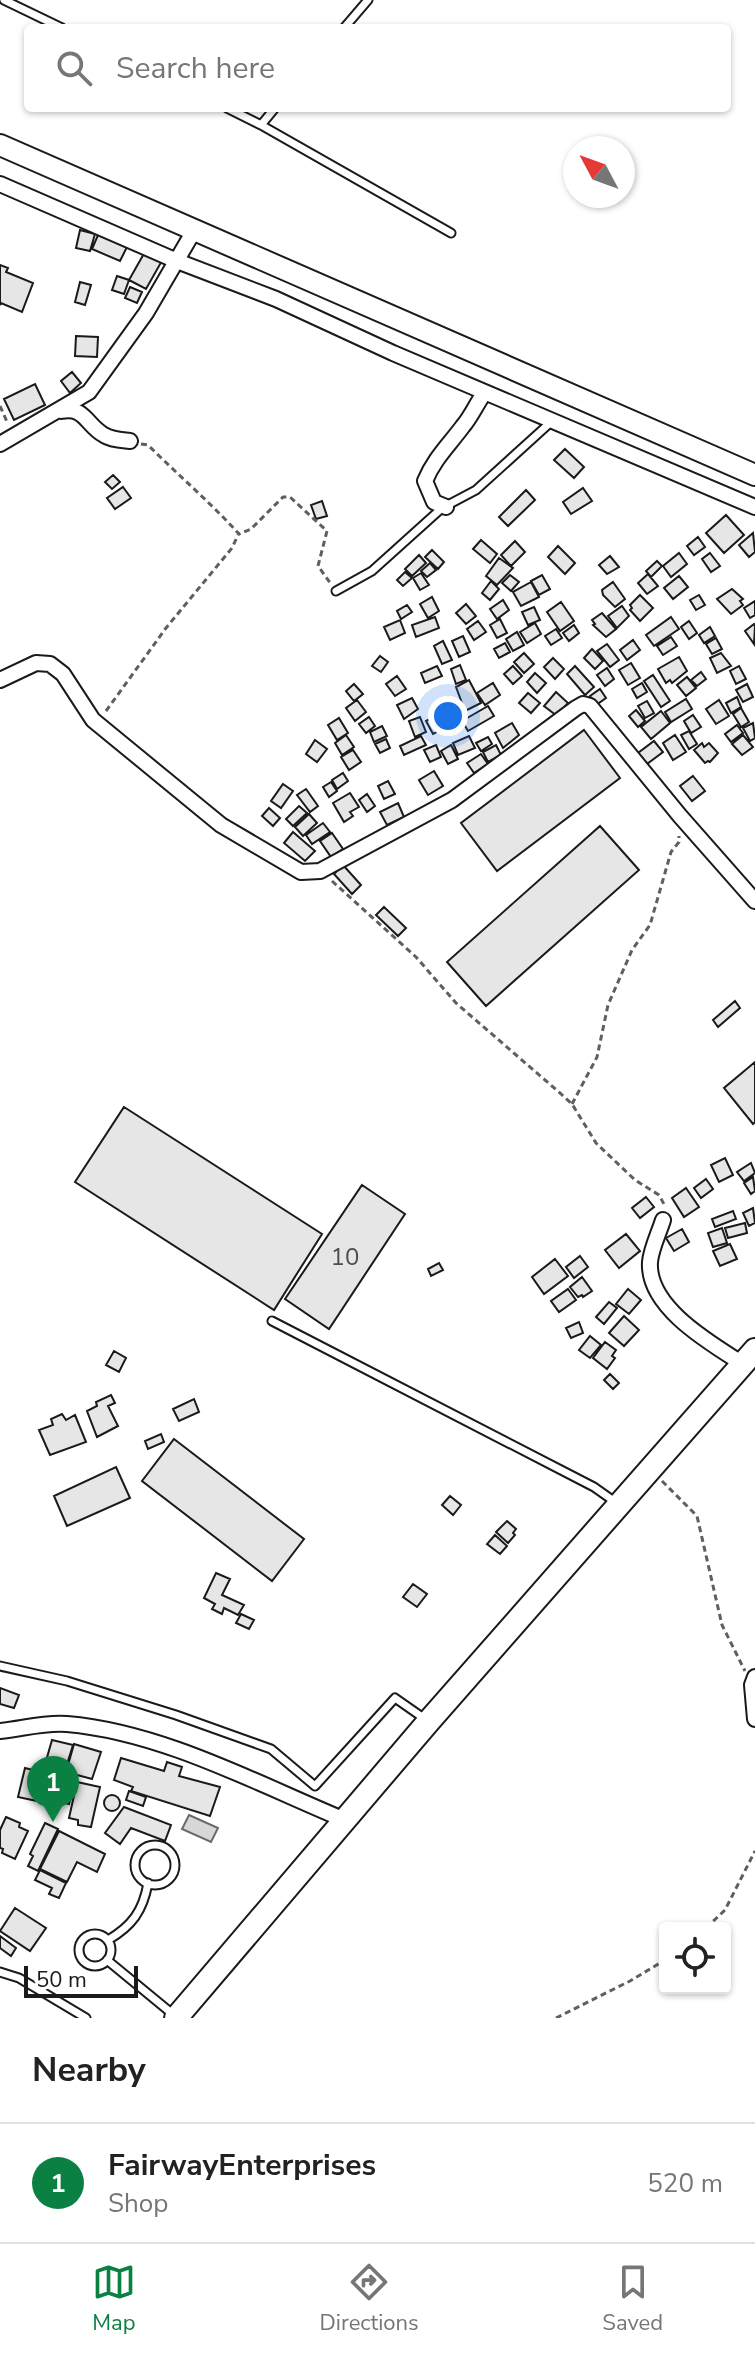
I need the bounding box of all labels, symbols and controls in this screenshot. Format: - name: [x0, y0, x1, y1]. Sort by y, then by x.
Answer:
- search box: [24, 24, 731, 112]
- icon: search: [52, 46, 96, 90]
- text: Search here: [116, 48, 275, 89]
- north arrow: [563, 136, 635, 208]
- your location: [428, 696, 468, 736]
- house number: 10: [331, 1241, 359, 1273]
- pin: 1: [27, 1756, 79, 1822]
- map controls: [659, 1922, 731, 1994]
- button: locate: [659, 1922, 731, 1994]
- scale bar: [24, 1962, 138, 1998]
- text: 50 m: [36, 1965, 87, 1995]
- text: Nearby: [32, 2047, 146, 2093]
- text: FairwayEnterprises: [108, 2145, 376, 2186]
- text: 1: [50, 2166, 66, 2201]
- text: 520 m: [647, 2166, 723, 2201]
- text: Shop: [108, 2186, 168, 2221]
- tab: Map: [92, 2260, 136, 2338]
- tab: Directions: [320, 2260, 419, 2338]
- tab: Saved: [602, 2260, 663, 2338]

